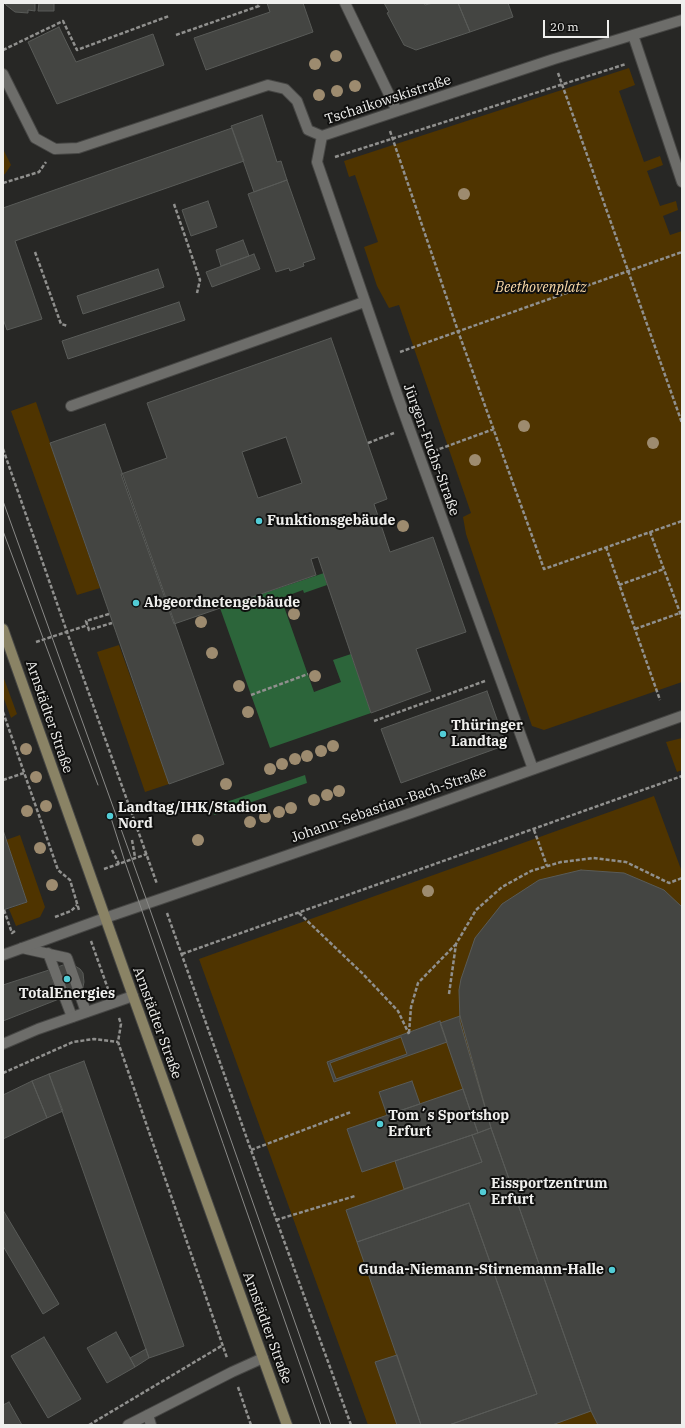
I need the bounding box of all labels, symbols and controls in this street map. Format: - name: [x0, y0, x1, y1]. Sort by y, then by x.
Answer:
- scale bar: [545, 12, 611, 38]
- text: 20 m: [550, 19, 579, 34]
- street label: Tschaikowskistraße: [323, 72, 453, 128]
- park label: Beethovenplatz: [495, 280, 587, 296]
- street label: Jürgen-Fuchs-Straße: [399, 382, 463, 518]
- place label: Funktionsgebäude: [267, 513, 395, 529]
- marker: Funktionsgebäude: [254, 516, 264, 526]
- place label: Abgeordnetengebäude: [144, 595, 300, 611]
- marker: Abgeordnetengebäude: [131, 598, 141, 608]
- street label: Arnstädter Straße: [22, 658, 76, 776]
- place label: Thüringer Landtag: [451, 718, 523, 750]
- marker: Thüringer Landtag: [438, 729, 448, 739]
- street label: Johann-Sebastian-Bach-Straße: [289, 764, 489, 846]
- place label: Landtag/IHK/Stadion Nord: [118, 800, 267, 832]
- marker: Landtag/IHK/Stadion Nord: [105, 811, 115, 821]
- street label: Arnstädter Straße: [129, 965, 185, 1081]
- marker: TotalEnergies: [62, 974, 72, 984]
- place label: TotalEnergies: [19, 986, 115, 1002]
- place label: Tom´s Sportshop Erfurt: [388, 1108, 509, 1140]
- marker: Tom´s Sportshop Erfurt: [375, 1119, 385, 1129]
- place label: Eissportzentrum Erfurt: [491, 1176, 608, 1208]
- marker: Eissportzentrum Erfurt: [478, 1187, 488, 1197]
- place label: Gunda-Niemann-Stirnemann-Halle: [358, 1262, 604, 1278]
- marker: Gunda-Niemann-Stirnemann-Halle: [607, 1265, 617, 1275]
- street label: Arnstädter Straße: [239, 1270, 295, 1386]

